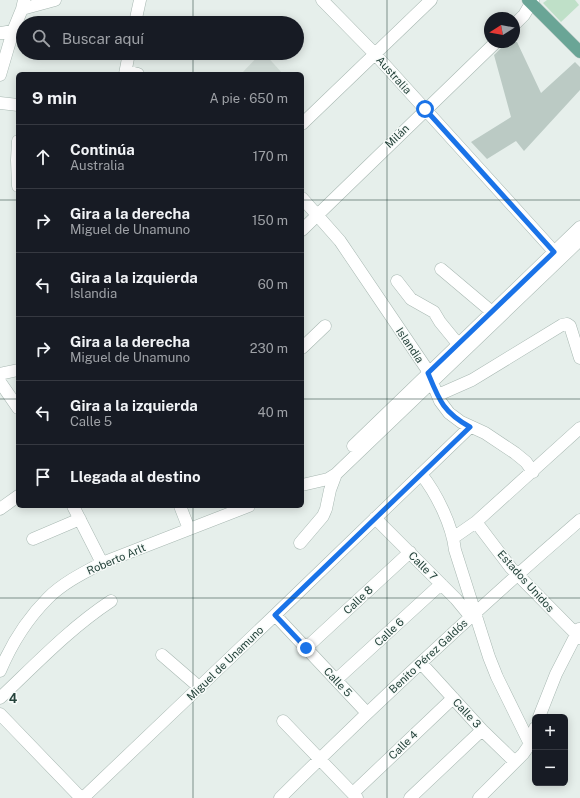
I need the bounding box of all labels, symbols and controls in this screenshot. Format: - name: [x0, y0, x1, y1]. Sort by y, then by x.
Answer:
- north arrow: [484, 12, 520, 48]
- search box: [16, 16, 304, 60]
- icon: search: [30, 27, 52, 49]
- text: Buscar aquí: [62, 30, 144, 47]
- street label: Australia: [374, 54, 414, 96]
- text: 9 min: [32, 88, 77, 108]
- text: A pie · 650 m: [209, 91, 288, 106]
- route start: [416, 100, 434, 118]
- street label: Milán: [383, 122, 411, 150]
- text: Continúa: [70, 141, 135, 158]
- icon: ahead: [32, 146, 54, 168]
- text: 170 m: [253, 149, 288, 164]
- text: Australia: [70, 158, 124, 173]
- text: Gira a la derecha: [70, 205, 190, 222]
- icon: right: [32, 210, 54, 232]
- text: 150 m: [252, 213, 288, 228]
- text: Miguel de Unamuno: [70, 222, 190, 237]
- text: Gira a la izquierda: [70, 269, 198, 286]
- icon: left: [32, 274, 54, 296]
- text: 60 m: [258, 277, 288, 292]
- text: Islandia: [70, 286, 117, 301]
- street label: Islandia: [394, 325, 426, 365]
- text: Gira a la derecha: [70, 333, 190, 350]
- icon: right: [32, 338, 54, 360]
- text: 230 m: [250, 341, 288, 356]
- text: Miguel de Unamuno: [70, 350, 190, 365]
- text: Gira a la izquierda: [70, 397, 198, 414]
- icon: left: [32, 402, 54, 424]
- text: 40 m: [257, 405, 288, 420]
- text: Calle 5: [70, 414, 112, 429]
- icon: arrive: [32, 466, 54, 488]
- text: Llegada al destino: [70, 468, 201, 485]
- street label: Roberto Arlt: [85, 541, 147, 577]
- street label: Estados Unidos: [495, 548, 557, 615]
- street label: Calle 7: [406, 549, 440, 583]
- street label: Calle 8: [341, 583, 375, 617]
- street label: Calle 6: [372, 615, 406, 648]
- street label: Benito Pérez Galdós: [386, 616, 470, 695]
- street label: Miguel de Unamuno: [184, 623, 266, 703]
- route end: [297, 639, 315, 657]
- street label: Calle 5: [321, 665, 355, 699]
- text: 4: [9, 691, 18, 706]
- street label: Calle 3: [450, 696, 484, 730]
- map controls: [532, 714, 568, 786]
- button: +: [532, 714, 568, 750]
- street label: Calle 4: [386, 728, 420, 762]
- button: −: [532, 750, 568, 786]

